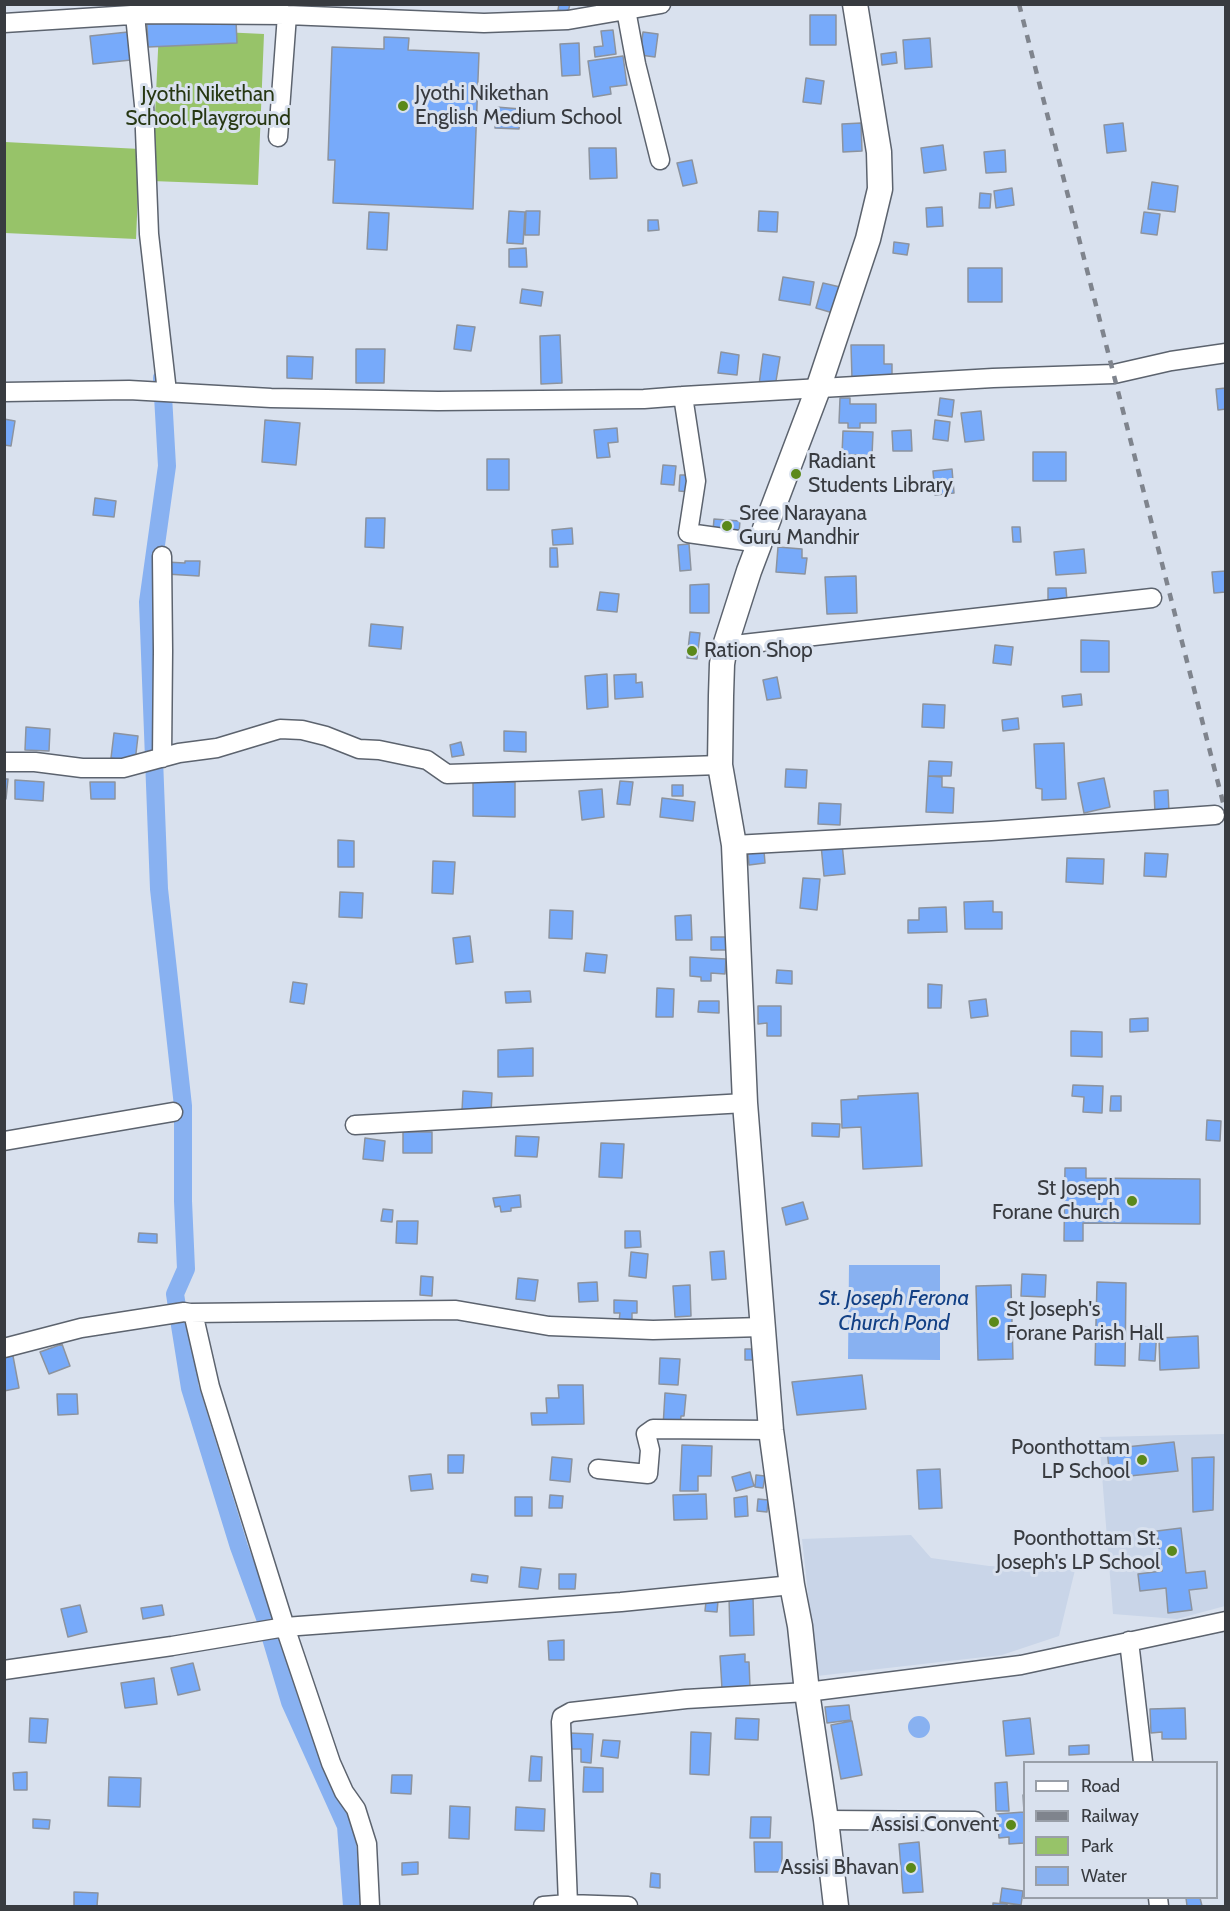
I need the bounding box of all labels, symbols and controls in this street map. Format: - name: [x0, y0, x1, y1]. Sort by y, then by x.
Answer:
- place label: Jyothi Nikethan English Medium School: [415, 81, 622, 131]
- park label: Jyothi Nikethan School Playground: [125, 82, 291, 132]
- marker: Jyothi Nikethan English Medium School: [396, 99, 410, 113]
- place label: Radiant Students Library: [808, 449, 953, 499]
- marker: Radiant Students Library: [789, 467, 803, 481]
- place label: Sree Narayana Guru Mandhir: [739, 501, 867, 551]
- marker: Sree Narayana Guru Mandhir: [720, 519, 734, 533]
- place label: Ration Shop: [704, 638, 813, 664]
- marker: Ration Shop: [685, 644, 699, 658]
- place label: St Joseph Forane Church: [992, 1176, 1120, 1226]
- marker: St Joseph Forane Church: [1125, 1194, 1139, 1208]
- water label: St. Joseph Ferona Church Pond: [819, 1286, 969, 1338]
- place label: St Joseph's Forane Parish Hall: [1006, 1297, 1164, 1347]
- marker: St Joseph's Forane Parish Hall: [987, 1315, 1001, 1329]
- place label: Poonthottam LP School: [1011, 1435, 1130, 1485]
- marker: Poonthottam LP School: [1135, 1453, 1149, 1467]
- place label: Poonthottam St. Joseph's LP School: [996, 1526, 1160, 1576]
- marker: Poonthottam St. Joseph's LP School: [1165, 1544, 1179, 1558]
- legend: [1023, 1761, 1218, 1899]
- text: Road: [1081, 1775, 1120, 1797]
- text: Railway: [1081, 1805, 1139, 1827]
- place label: Assisi Convent: [871, 1812, 999, 1838]
- marker: Assisi Convent: [1004, 1818, 1018, 1832]
- text: Park: [1081, 1835, 1113, 1857]
- place label: Assisi Bhavan: [781, 1855, 899, 1881]
- marker: Assisi Bhavan: [904, 1861, 918, 1875]
- text: Water: [1081, 1865, 1127, 1887]

